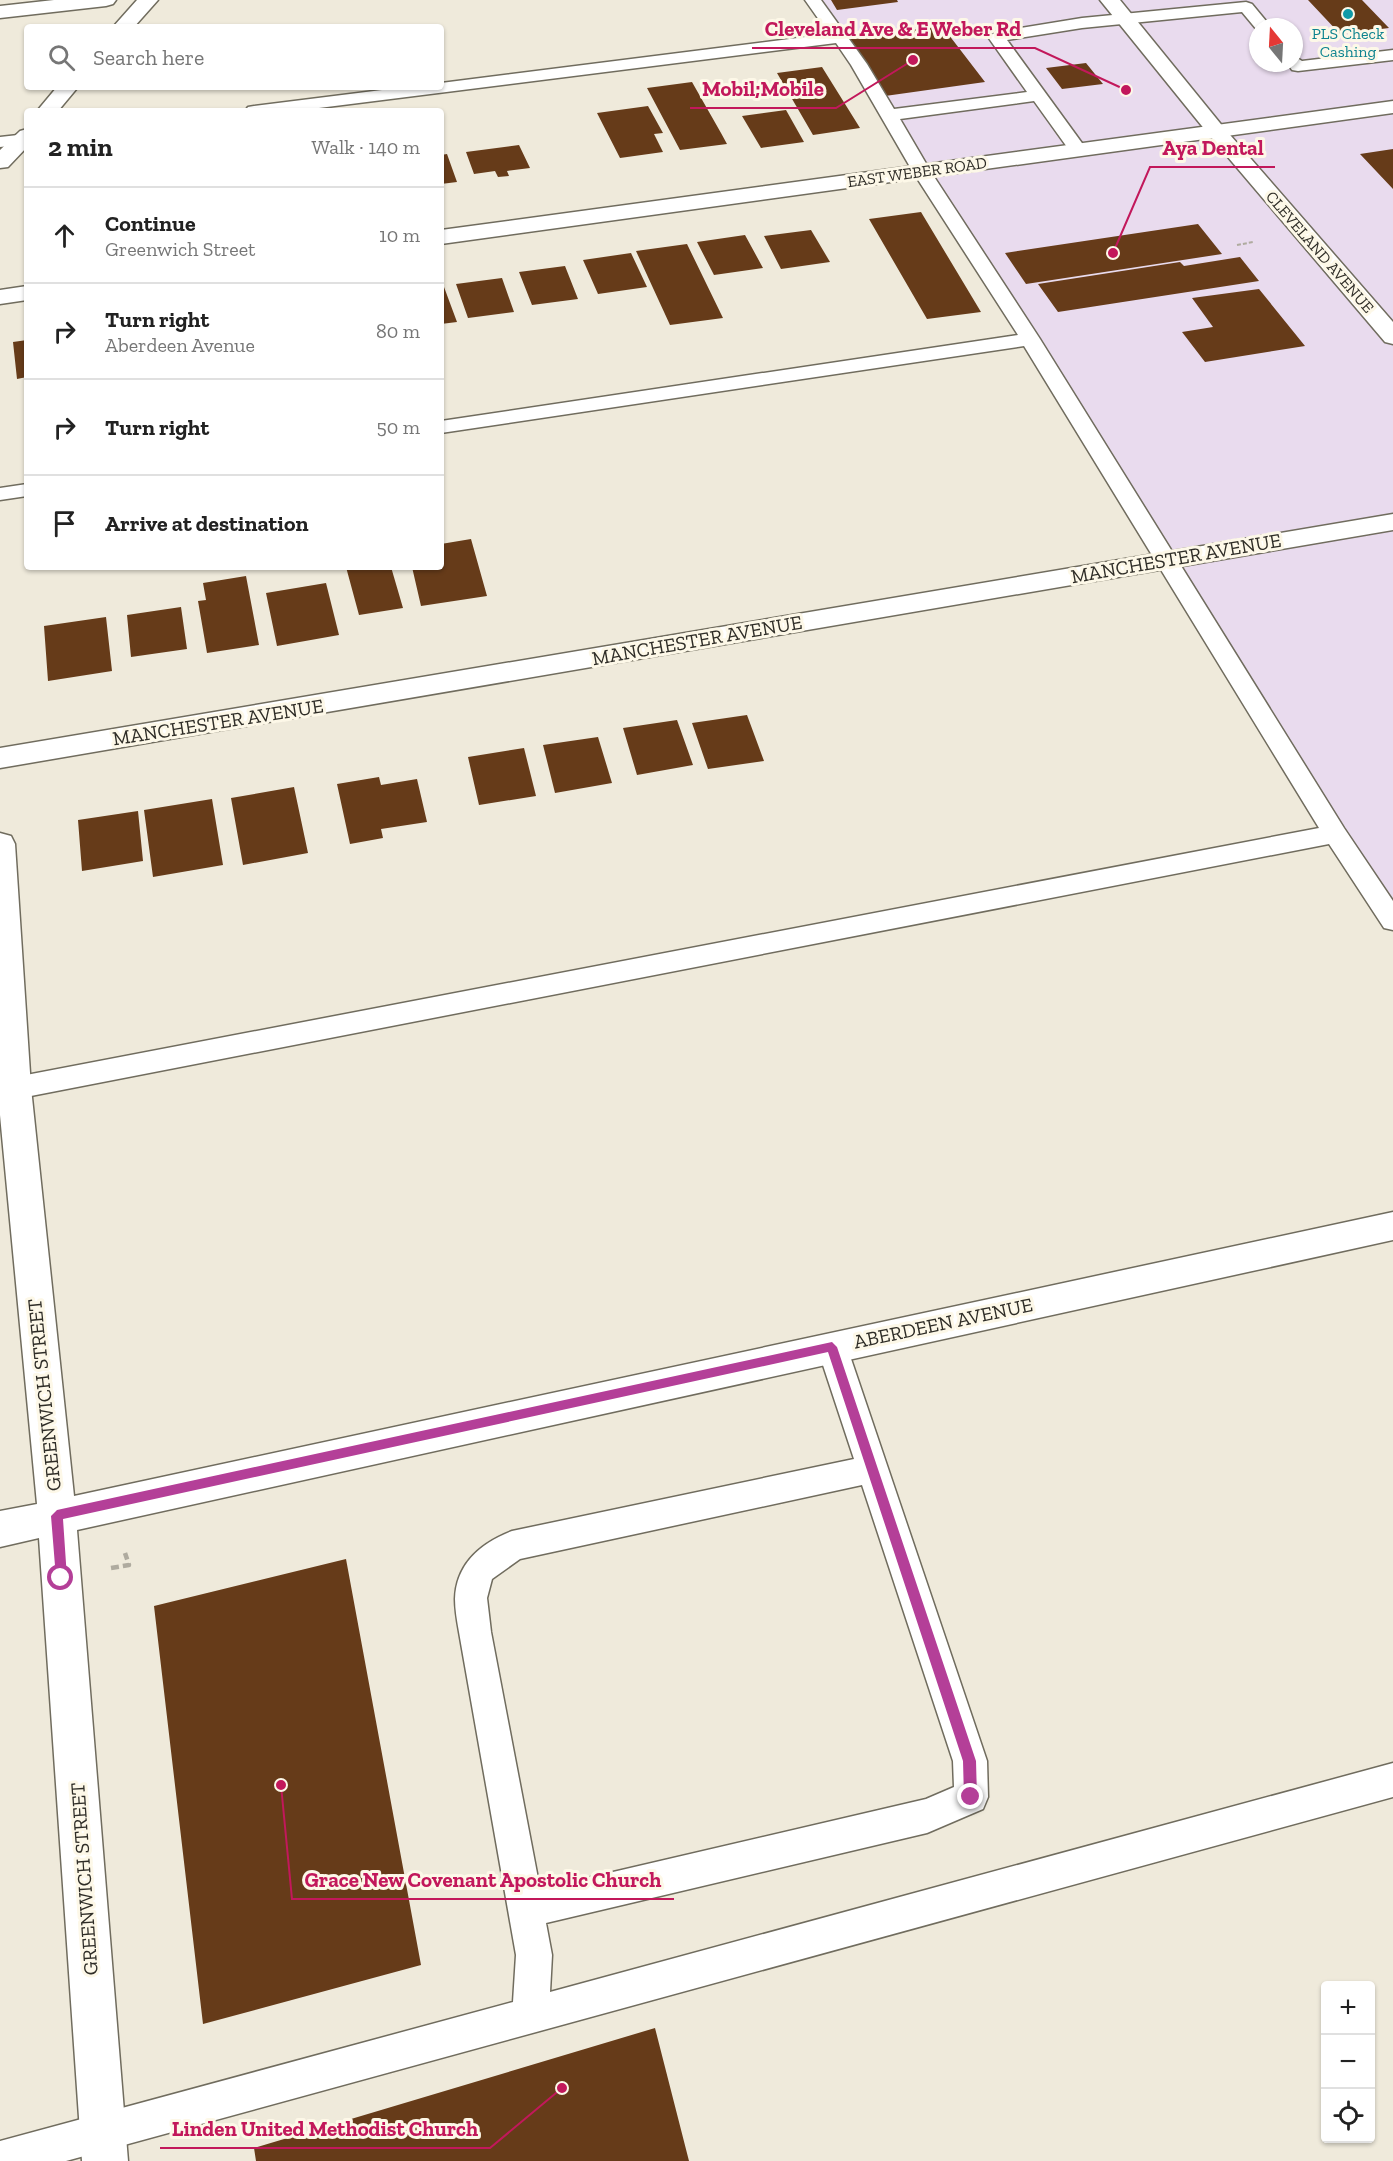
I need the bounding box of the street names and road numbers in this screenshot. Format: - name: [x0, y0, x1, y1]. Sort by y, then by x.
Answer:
- street label: EAST WEBER ROAD: [846, 153, 988, 191]
- street label: CLEVELAND AVENUE: [1262, 187, 1378, 317]
- street label: MANCHESTER AVENUE: [1069, 528, 1283, 588]
- street label: MANCHESTER AVENUE: [590, 610, 804, 670]
- street label: MANCHESTER AVENUE: [111, 693, 325, 751]
- street label: ABERDEEN AVENUE: [851, 1292, 1035, 1354]
- street label: GREENWICH STREET: [22, 1298, 66, 1492]
- street label: GREENWICH STREET: [65, 1782, 103, 1976]

